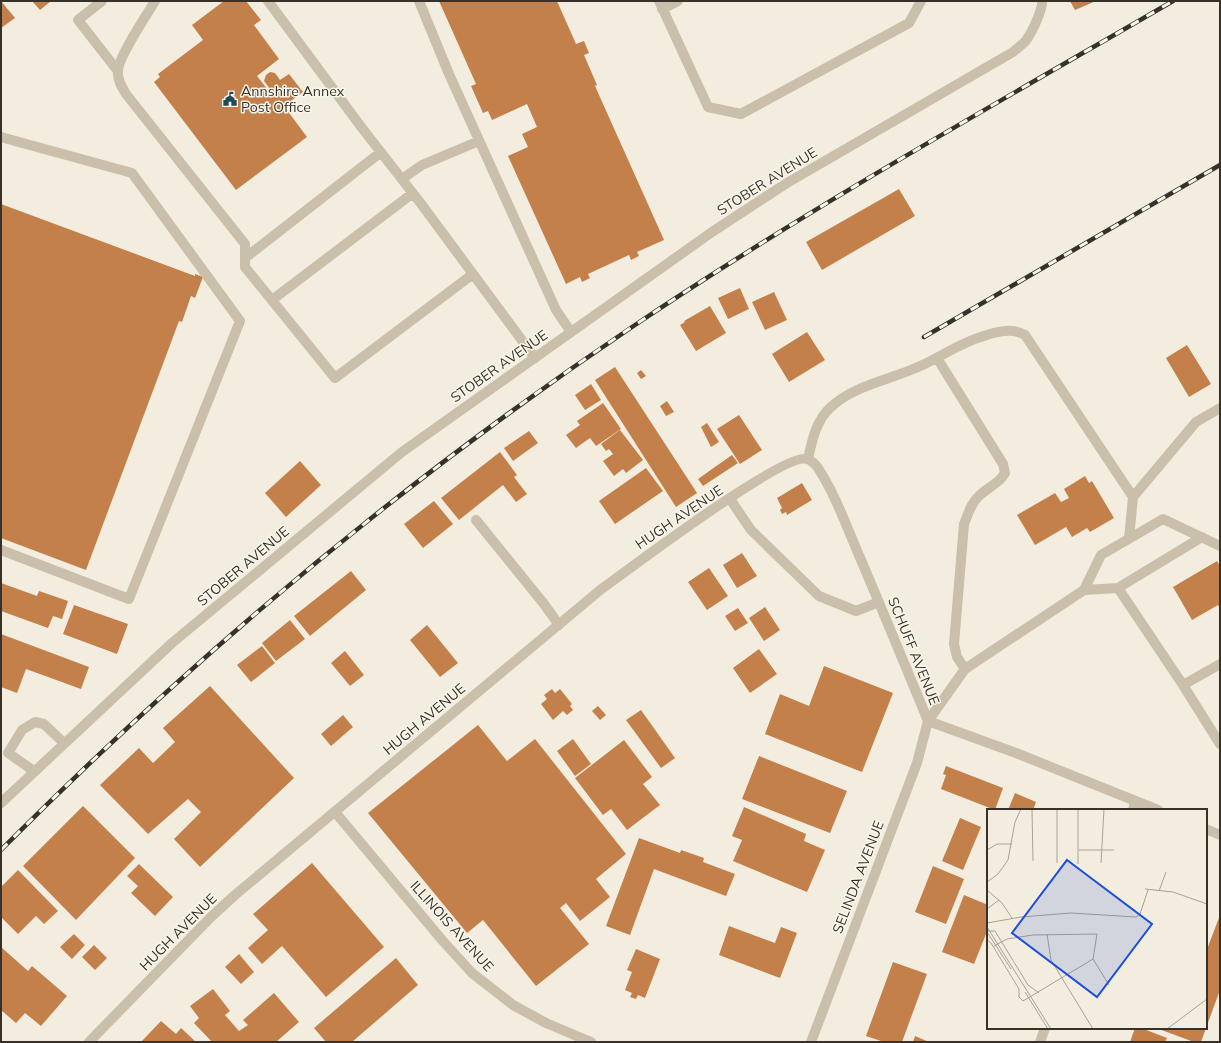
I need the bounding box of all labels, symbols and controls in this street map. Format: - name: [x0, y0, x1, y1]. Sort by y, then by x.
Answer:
- place label: Annshire Annex Post Office: [241, 82, 345, 116]
- public building icon: Annshire Annex Post Office: [222, 91, 238, 107]
- street label: STOBER AVENUE: [714, 143, 820, 219]
- street label: STOBER AVENUE: [447, 326, 551, 406]
- street label: HUGH AVENUE: [632, 481, 726, 553]
- street label: STOBER AVENUE: [193, 522, 293, 610]
- street label: SCHUFF AVENUE: [884, 594, 944, 708]
- street label: HUGH AVENUE: [379, 679, 469, 759]
- inset map: [987, 809, 1207, 1029]
- street label: SELINDA AVENUE: [828, 818, 888, 936]
- street label: ILLINOIS AVENUE: [406, 877, 498, 975]
- street label: HUGH AVENUE: [136, 890, 220, 974]

